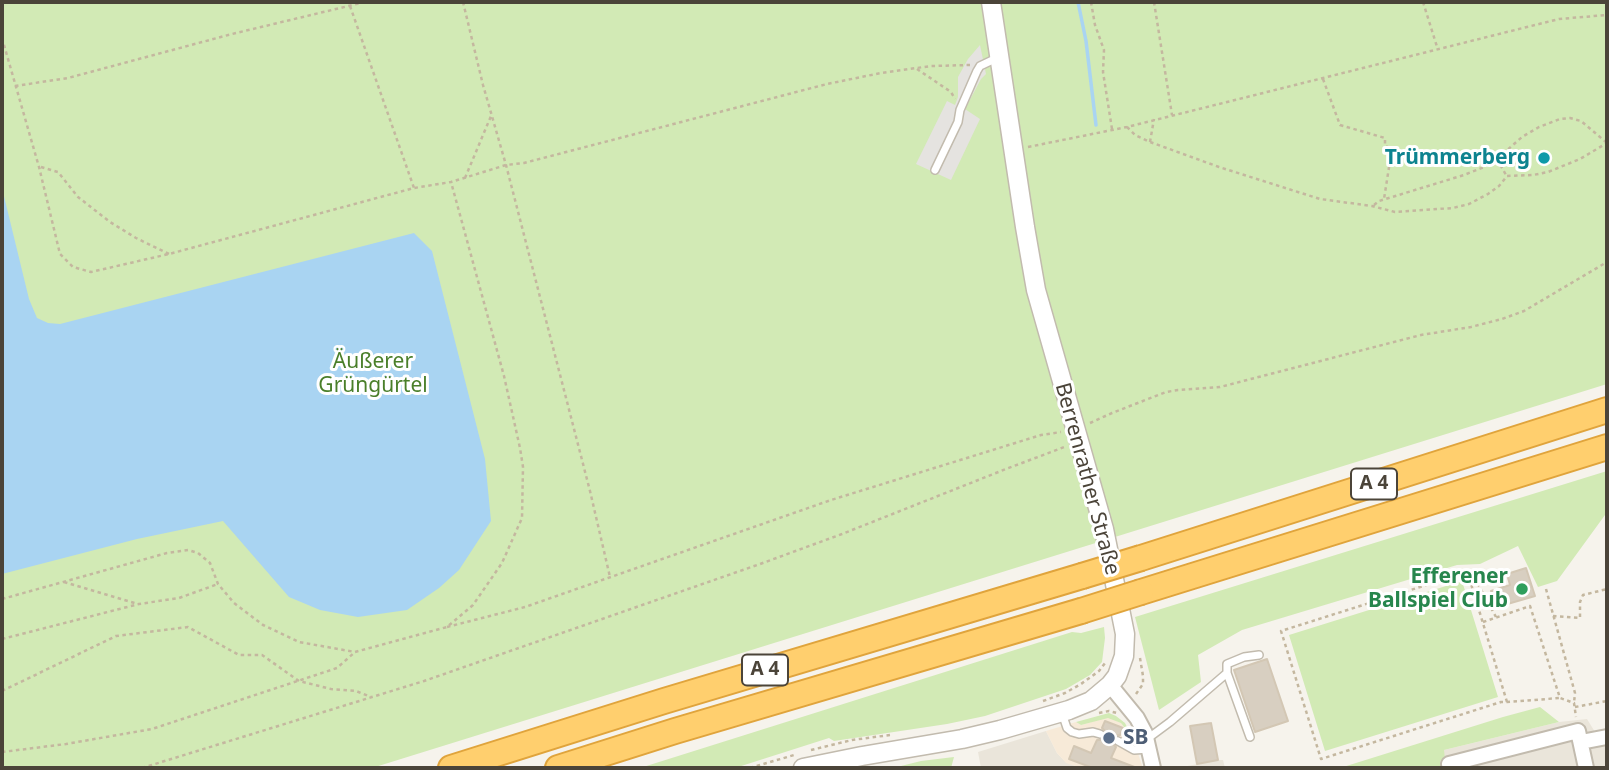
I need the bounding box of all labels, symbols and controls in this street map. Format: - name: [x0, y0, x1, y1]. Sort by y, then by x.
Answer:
- place label: Trümmerberg: [1385, 145, 1530, 171]
- marker: Trümmerberg: [1536, 150, 1552, 166]
- park label: Äußerer Grüngürtel: [318, 349, 428, 399]
- street label: Berrenrather Straße: [1049, 380, 1125, 578]
- road number: A 4: [1351, 468, 1397, 499]
- place label: Efferener Ballspiel Club: [1368, 564, 1508, 614]
- marker: Efferener Ballspiel Club: [1514, 581, 1530, 597]
- road number: A 4: [742, 654, 788, 685]
- place label: SB: [1123, 725, 1149, 751]
- marker: SB: [1101, 730, 1117, 746]

